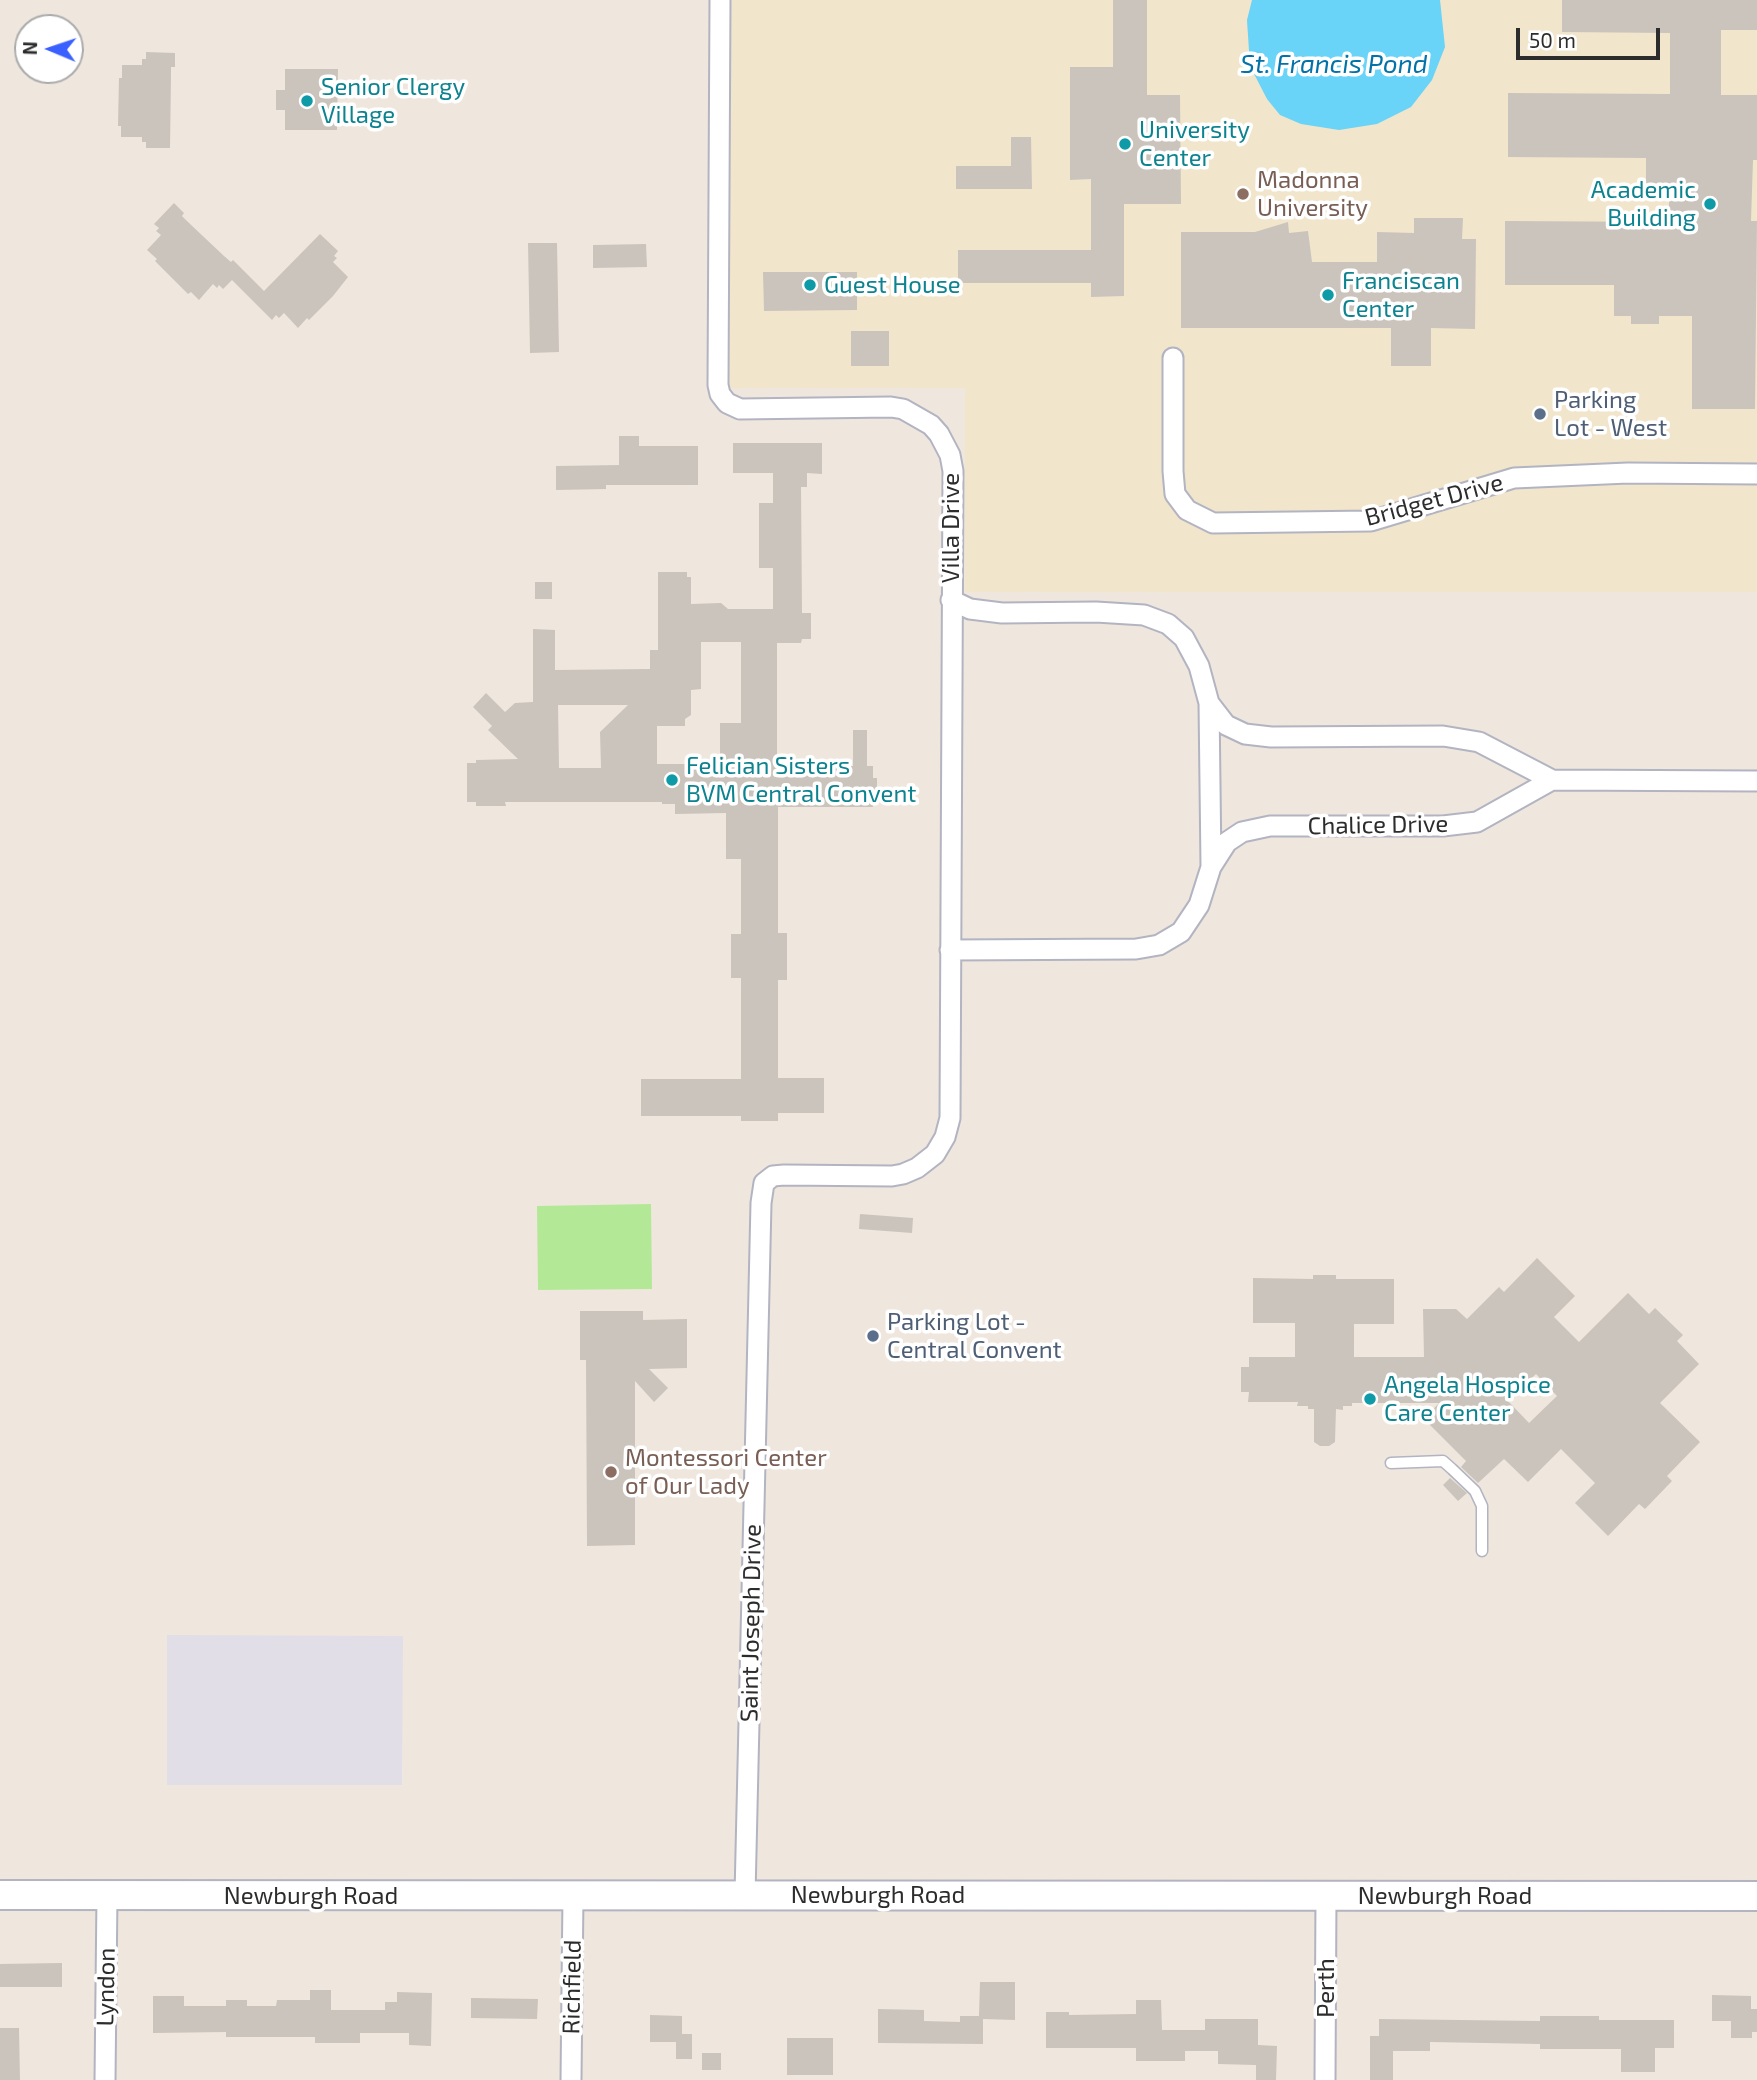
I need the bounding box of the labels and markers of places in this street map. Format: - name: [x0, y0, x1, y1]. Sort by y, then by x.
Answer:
- place label: Senior Clergy Village: [321, 73, 465, 129]
- marker: Senior Clergy Village: [299, 93, 315, 109]
- place label: University Center: [1139, 116, 1250, 172]
- marker: University Center: [1117, 136, 1133, 152]
- place label: Madonna University: [1257, 166, 1368, 222]
- place label: Academic Building: [1591, 176, 1696, 232]
- marker: Madonna University: [1235, 186, 1251, 202]
- marker: Academic Building: [1702, 196, 1718, 212]
- place label: Franciscan Center: [1342, 267, 1460, 323]
- place label: Guest House: [824, 271, 961, 299]
- marker: Guest House: [802, 277, 818, 293]
- marker: Franciscan Center: [1320, 287, 1336, 303]
- place label: Parking Lot - West: [1554, 386, 1667, 442]
- marker: Parking Lot - West: [1532, 406, 1548, 422]
- place label: Felician Sisters BVM Central Convent: [686, 752, 916, 808]
- marker: Felician Sisters BVM Central Convent: [664, 772, 680, 788]
- place label: Parking Lot - Central Convent: [887, 1308, 1062, 1364]
- marker: Parking Lot - Central Convent: [865, 1328, 881, 1344]
- place label: Angela Hospice Care Center: [1384, 1371, 1551, 1427]
- marker: Angela Hospice Care Center: [1362, 1391, 1378, 1407]
- place label: Montessori Center of Our Lady: [625, 1444, 827, 1500]
- marker: Montessori Center of Our Lady: [603, 1464, 619, 1480]

